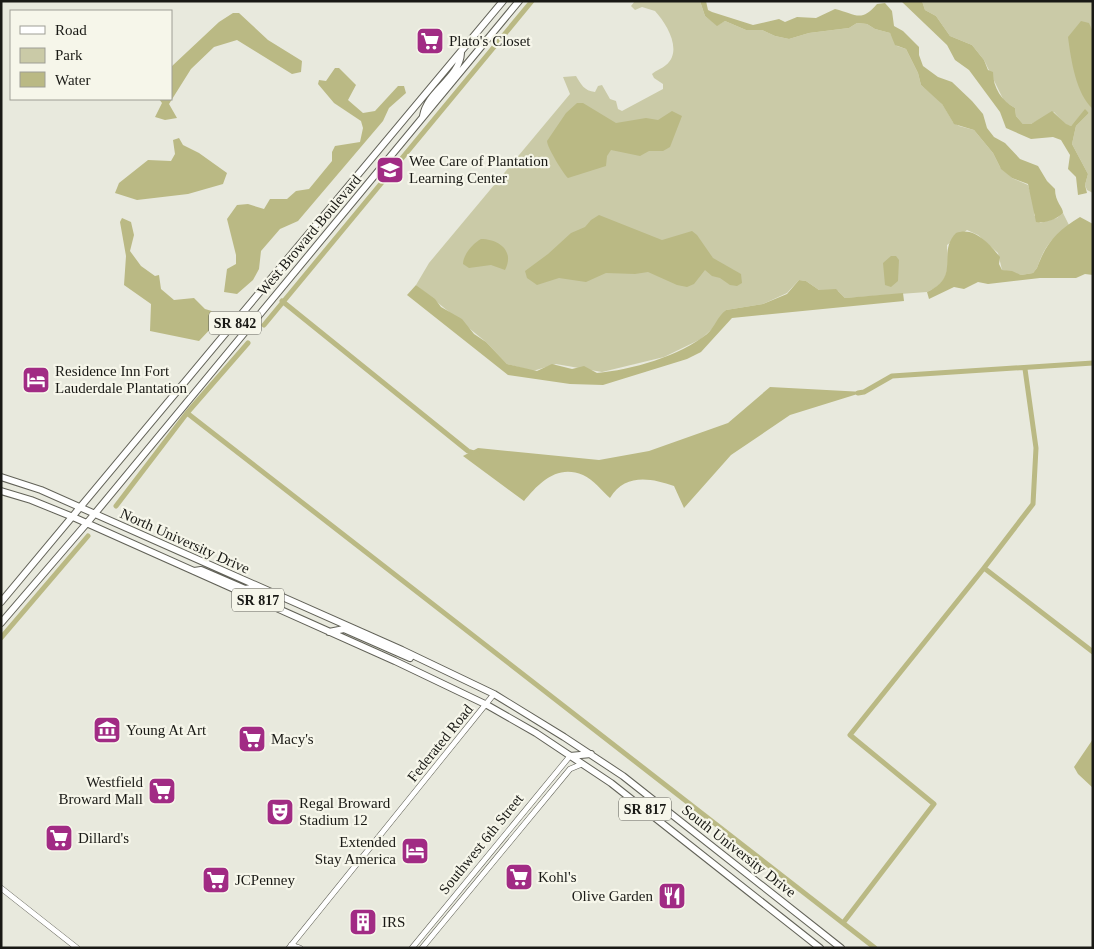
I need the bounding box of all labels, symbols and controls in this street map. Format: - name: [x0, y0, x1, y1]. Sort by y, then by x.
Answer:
- legend: [10, 10, 172, 100]
- text: Road: [55, 22, 87, 38]
- supermarket icon: Plato's Closet: [415, 26, 445, 56]
- place label: Plato's Closet: [449, 33, 531, 49]
- text: Park: [55, 47, 83, 63]
- text: Water: [55, 72, 90, 88]
- place label: Wee Care of Plantation Learning Center: [409, 153, 549, 186]
- school or university icon: Wee Care of Plantation Learning Center: [375, 155, 405, 185]
- street label: West Broward Boulevard: [254, 171, 364, 298]
- road number: SR 842: [209, 312, 261, 334]
- place label: Residence Inn Fort Lauderdale Plantation: [55, 363, 188, 396]
- hotel icon: Residence Inn Fort Lauderdale Plantation: [21, 365, 51, 395]
- street label: North University Drive: [118, 505, 252, 577]
- road number: SR 817: [232, 588, 284, 612]
- street label: Federated Road: [404, 701, 476, 785]
- museum icon: Young At Art: [92, 715, 122, 745]
- place label: Young At Art: [126, 722, 207, 738]
- supermarket icon: Macy's: [237, 724, 267, 754]
- place label: Macy's: [271, 731, 314, 747]
- place label: Westfield Broward Mall: [58, 774, 143, 807]
- supermarket icon: Westfield Broward Mall: [147, 776, 177, 806]
- street label: Southwest 6th Street: [436, 790, 527, 897]
- place label: Regal Broward Stadium 12: [299, 795, 391, 828]
- theatre icon: Regal Broward Stadium 12: [265, 797, 295, 827]
- road number: SR 817: [619, 798, 671, 821]
- street label: South University Drive: [679, 802, 799, 901]
- supermarket icon: Dillard's: [44, 823, 74, 853]
- place label: Dillard's: [78, 830, 129, 846]
- place label: Extended Stay America: [315, 834, 396, 867]
- hotel icon: Extended Stay America: [400, 836, 430, 866]
- supermarket icon: Kohl's: [504, 862, 534, 892]
- supermarket icon: JCPenney: [201, 865, 231, 895]
- place label: Kohl's: [538, 869, 577, 885]
- place label: JCPenney: [235, 872, 296, 888]
- restaurant icon: Olive Garden: [657, 881, 687, 911]
- place label: Olive Garden: [572, 888, 653, 904]
- building icon: IRS: [348, 907, 378, 937]
- place label: IRS: [382, 914, 405, 930]

